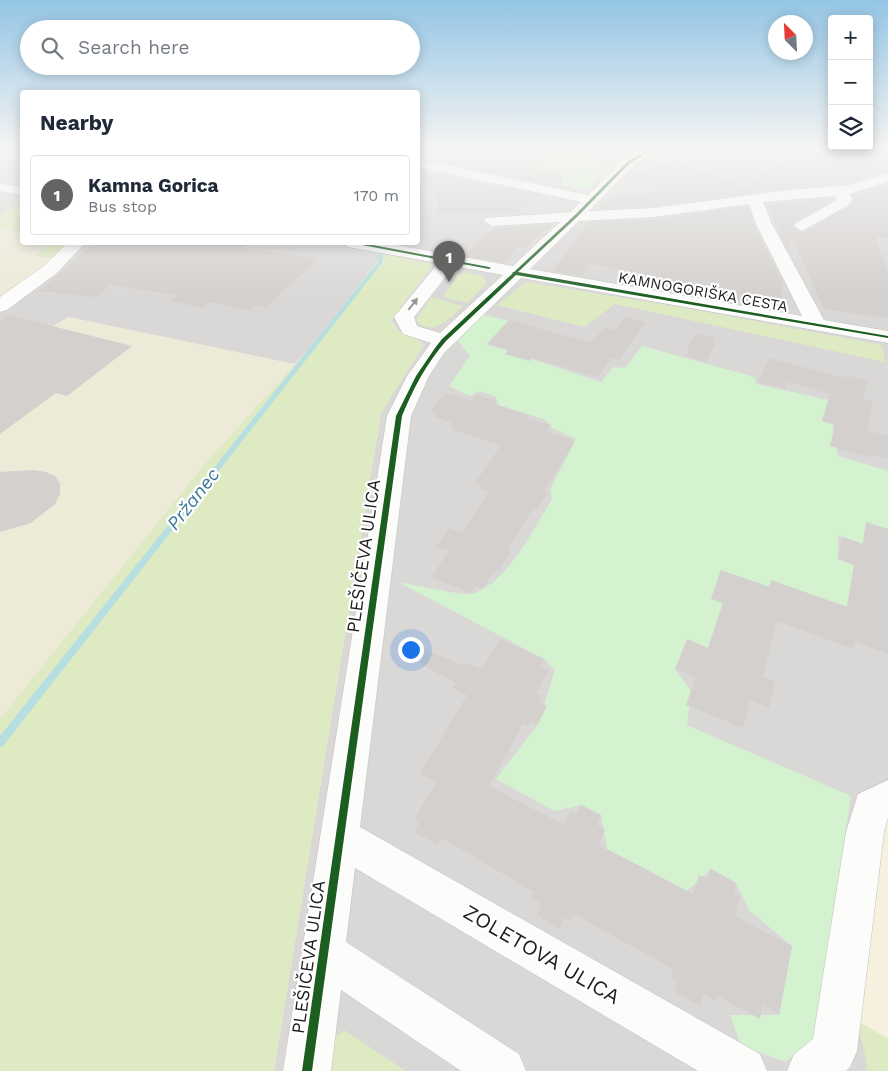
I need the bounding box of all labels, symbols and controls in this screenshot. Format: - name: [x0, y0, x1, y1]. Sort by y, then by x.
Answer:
- north arrow: [768, 15, 813, 60]
- map controls: [828, 15, 873, 150]
- button: +: [828, 15, 873, 60]
- search box: [20, 20, 420, 75]
- icon: search: [38, 34, 66, 62]
- text: Search here: [78, 36, 189, 59]
- button: −: [828, 60, 873, 105]
- button: layers: [828, 105, 873, 150]
- text: Nearby: [40, 110, 113, 135]
- text: Kamna Gorica: [88, 174, 219, 197]
- text: 1: [54, 186, 60, 205]
- text: 170 m: [353, 186, 399, 205]
- text: Bus stop: [88, 197, 157, 216]
- pin: 1: [433, 241, 465, 282]
- street label: KAMNOGORIŠKA CESTA: [617, 267, 789, 316]
- one-way arrow: [408, 298, 419, 311]
- water label: Pržanec: [162, 463, 224, 535]
- street label: PLEŠIČEVA ULICA: [342, 478, 384, 634]
- your location: [398, 637, 424, 663]
- street label: PLEŠIČEVA ULICA: [287, 879, 329, 1035]
- street label: ZOLETOVA ULICA: [459, 899, 625, 1009]

